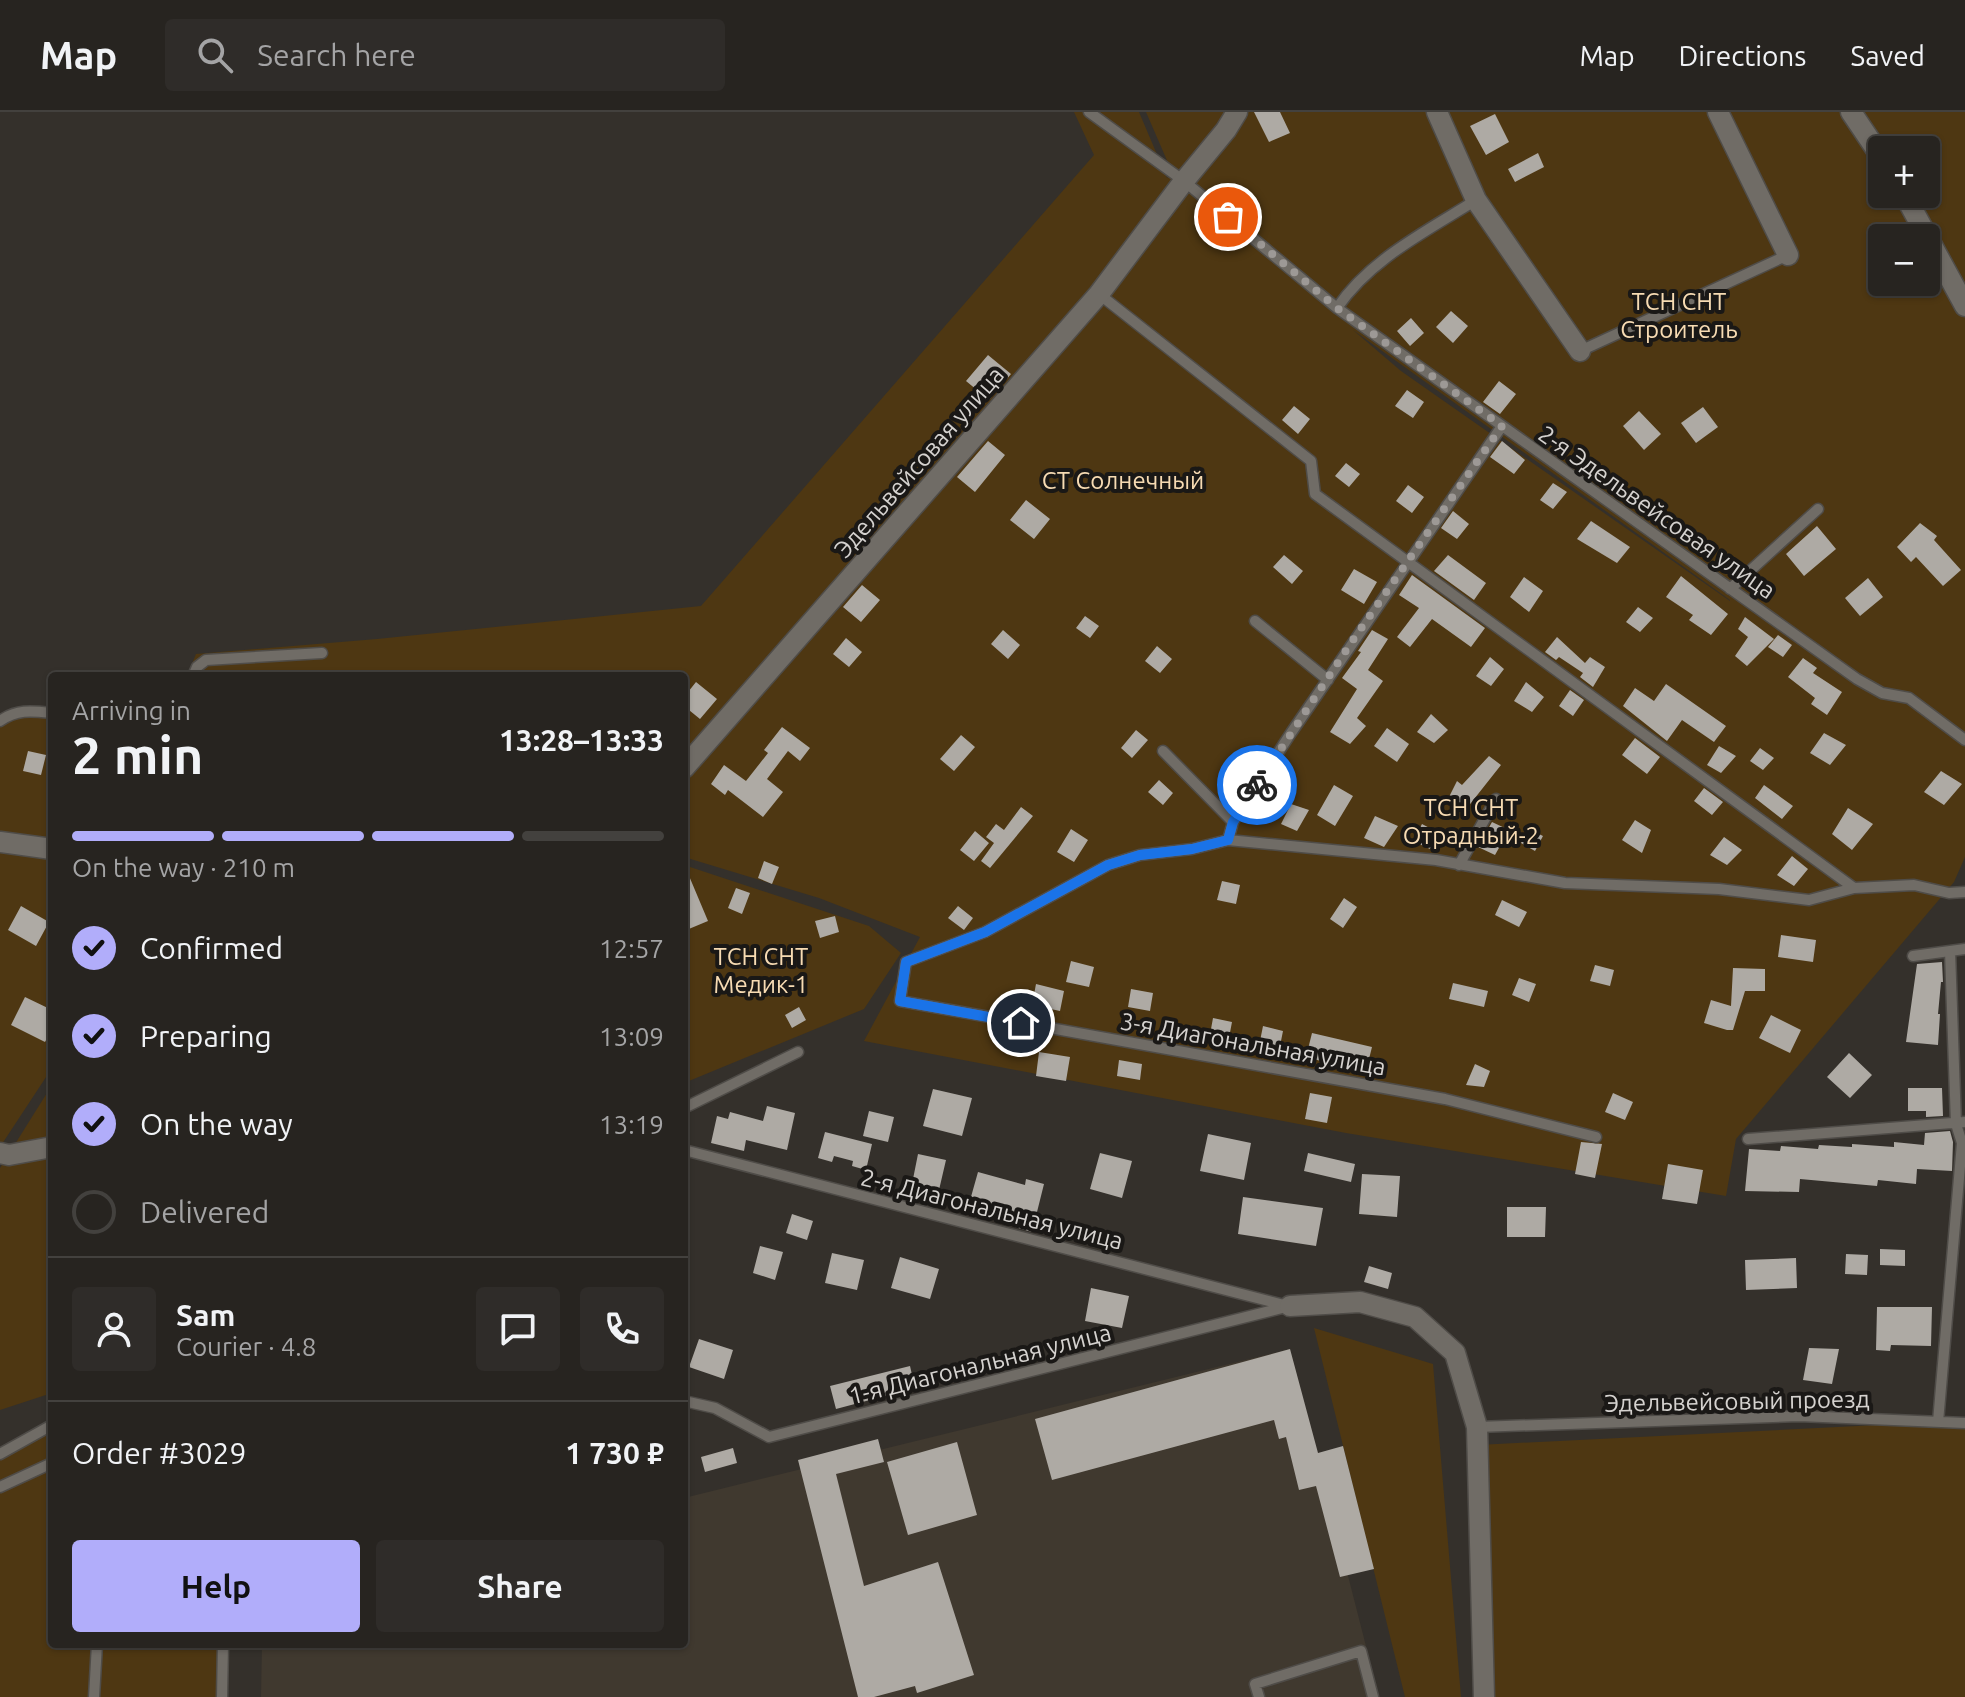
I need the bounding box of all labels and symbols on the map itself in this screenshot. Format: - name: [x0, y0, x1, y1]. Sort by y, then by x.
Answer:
- pin: [1194, 183, 1262, 251]
- park label: ТСН СНТ Строитель: [1620, 288, 1738, 343]
- street label: Эдельвейсовая улица: [829, 361, 1009, 563]
- street label: 2-я Эдельвейсовая улица: [1533, 420, 1781, 604]
- park label: СТ Солнечный: [1042, 467, 1204, 494]
- courier: [1217, 745, 1297, 825]
- park label: ТСН СНТ Отрадный-2: [1403, 794, 1539, 849]
- park label: ТСН СНТ Медик-1: [714, 943, 808, 998]
- pin: [987, 989, 1055, 1057]
- street label: 3-я Диагональная улица: [1118, 1007, 1388, 1081]
- street label: 2-я Диагональная улица: [858, 1163, 1126, 1255]
- street label: 1-я Диагональная улица: [846, 1318, 1114, 1410]
- street label: Эдельвейсовый проезд: [1604, 1385, 1870, 1417]

